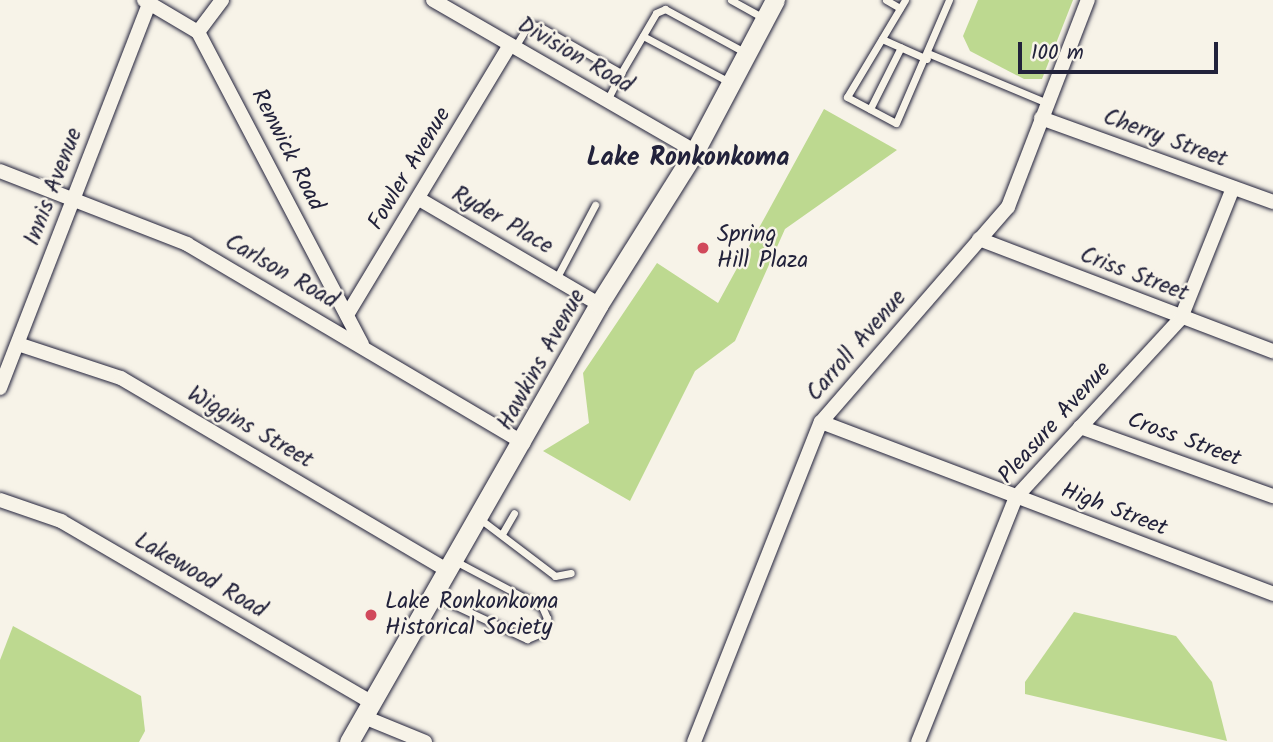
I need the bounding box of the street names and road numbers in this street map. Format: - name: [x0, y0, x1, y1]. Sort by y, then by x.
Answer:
- street label: Division Road: [512, 12, 638, 100]
- street label: Renwick Road: [244, 84, 330, 216]
- street label: Fowler Avenue: [363, 103, 457, 235]
- street label: Cherry Street: [1099, 104, 1231, 174]
- street label: Innis Avenue: [19, 124, 89, 250]
- street label: Ryder Place: [446, 181, 558, 261]
- street label: Carlson Road: [220, 229, 342, 315]
- street label: Criss Street: [1076, 242, 1192, 308]
- street label: Hawkins Avenue: [492, 285, 592, 435]
- street label: Carroll Avenue: [801, 285, 913, 407]
- street label: Pleasure Avenue: [993, 356, 1117, 490]
- street label: Wiggins Street: [182, 381, 318, 475]
- street label: Cross Street: [1123, 407, 1245, 473]
- street label: High Street: [1057, 477, 1171, 543]
- street label: Lakewood Road: [129, 527, 271, 625]

